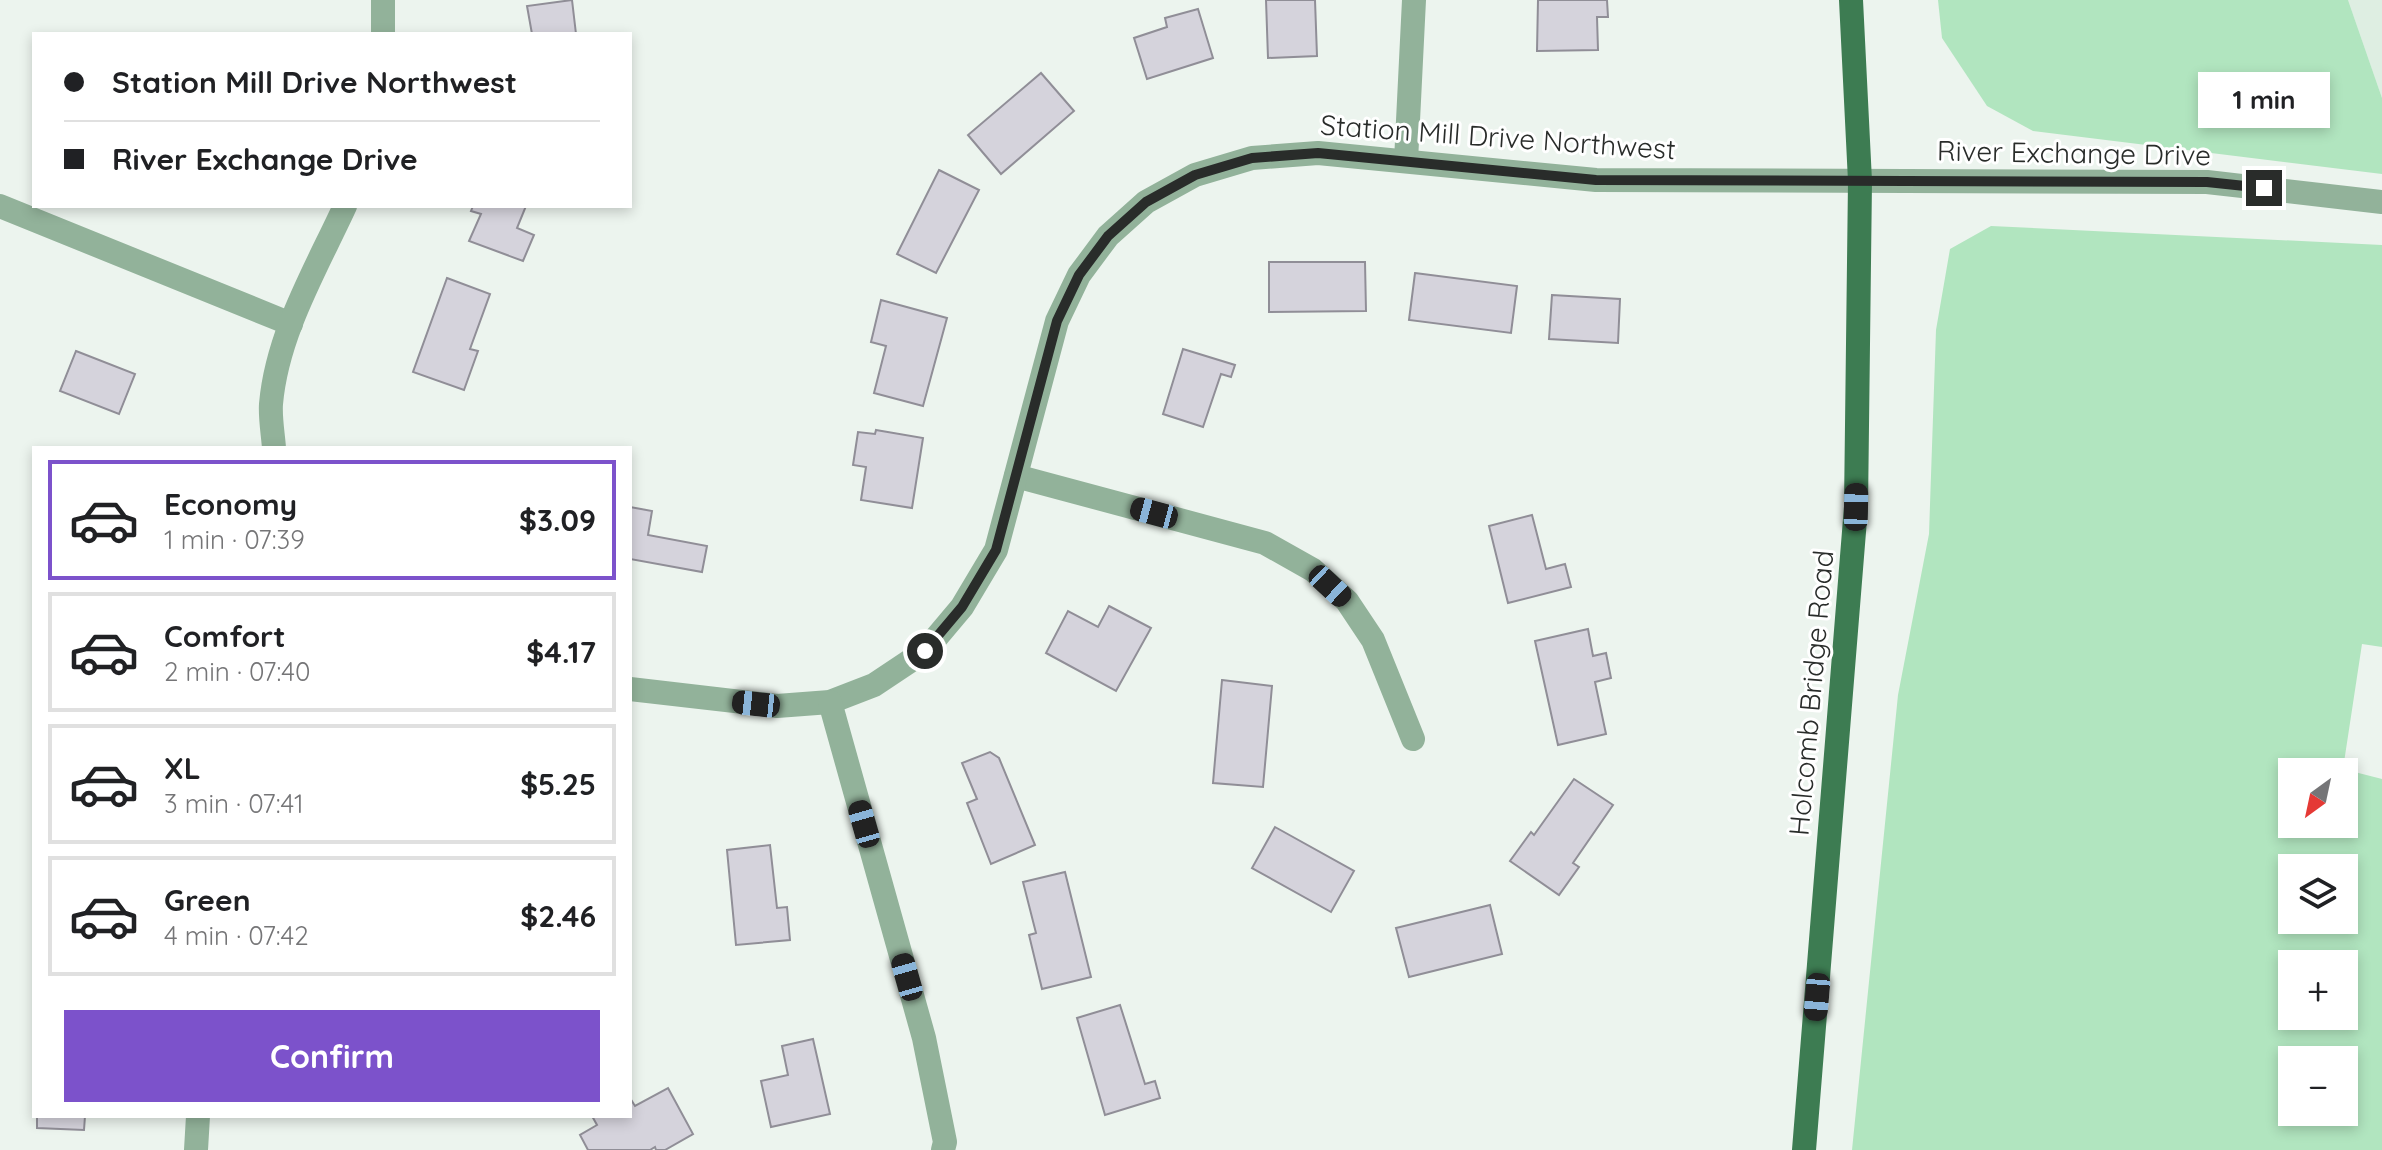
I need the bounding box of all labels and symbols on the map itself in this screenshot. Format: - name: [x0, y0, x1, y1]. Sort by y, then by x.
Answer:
- callout: 1 min: [2198, 72, 2330, 128]
- street label: Station Mill Drive Northwest: [1319, 107, 1677, 166]
- street label: River Exchange Drive: [1937, 133, 2211, 172]
- route end: [2246, 170, 2282, 206]
- car: [1844, 483, 1868, 531]
- car: [1128, 495, 1180, 531]
- street label: Holcomb Bridge Road: [1781, 549, 1840, 837]
- car: [1304, 561, 1356, 611]
- route start: [907, 633, 943, 669]
- car: [731, 690, 781, 718]
- north arrow: [2278, 758, 2358, 838]
- car: [846, 798, 882, 850]
- car: [889, 951, 925, 1003]
- car: [1803, 972, 1831, 1022]

